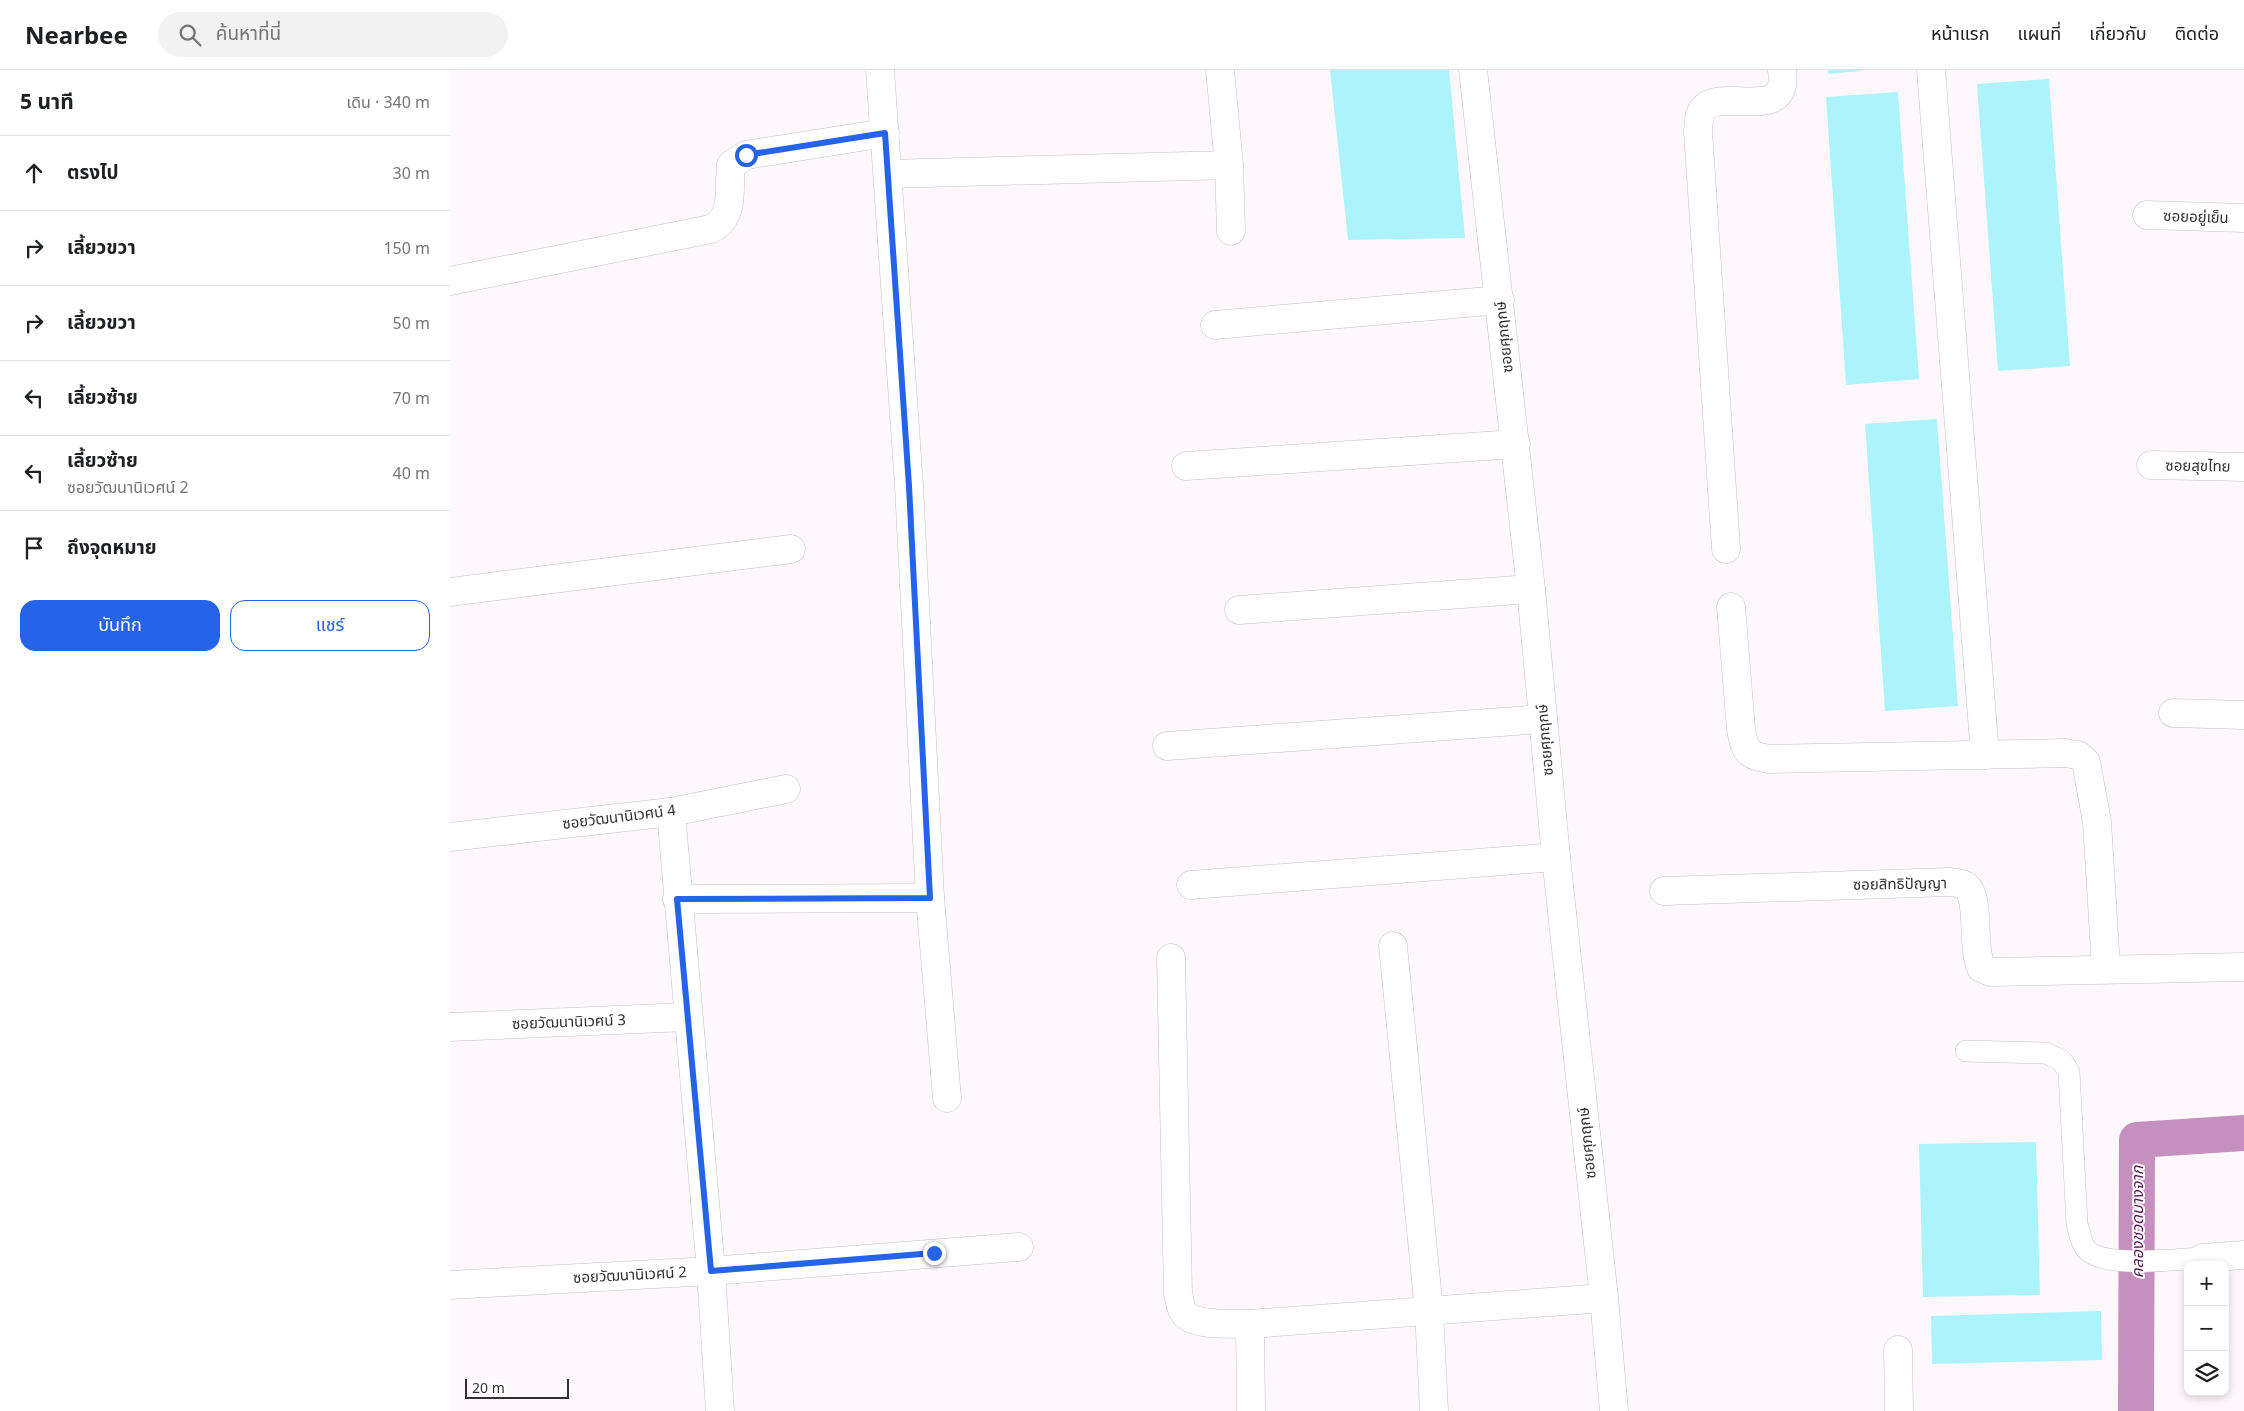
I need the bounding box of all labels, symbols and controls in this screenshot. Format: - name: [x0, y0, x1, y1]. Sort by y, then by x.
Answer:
- search box: [158, 12, 508, 57]
- text: Nearbee: [25, 18, 128, 51]
- text: ค้นหาที่นี่: [216, 20, 281, 46]
- icon: search: [176, 21, 204, 49]
- text: หน้าแรก: [1931, 21, 1989, 45]
- text: แผนที่: [2017, 21, 2061, 45]
- text: เกี่ยวกับ: [2089, 21, 2147, 45]
- text: ติดต่อ: [2175, 21, 2219, 45]
- text: 5 นาที: [20, 87, 74, 115]
- text: เดิน · 340 m: [347, 91, 430, 113]
- route start: [735, 144, 758, 167]
- icon: ahead: [20, 159, 48, 187]
- text: ตรงไป: [67, 159, 119, 185]
- text: 30 m: [393, 162, 430, 184]
- street label: ซอยอยู่เย็น: [2163, 205, 2229, 227]
- icon: right: [20, 234, 48, 262]
- text: เลี้ยวขวา: [67, 234, 136, 260]
- text: 150 m: [383, 237, 430, 259]
- street label: ซอยศุภฤกษ์: [1489, 300, 1517, 374]
- icon: right: [20, 309, 48, 337]
- text: เลี้ยวขวา: [67, 309, 136, 335]
- text: 50 m: [393, 312, 430, 334]
- icon: left: [20, 384, 48, 412]
- text: เลี้ยวซ้าย: [67, 384, 138, 410]
- text: 70 m: [393, 387, 430, 409]
- text: เลี้ยวซ้าย: [67, 447, 138, 473]
- street label: ซอยสุขไทย: [2165, 454, 2231, 476]
- icon: left: [20, 459, 48, 487]
- text: 40 m: [393, 462, 430, 484]
- text: ซอยวัฒนานิเวศน์ 2: [67, 476, 189, 498]
- icon: arrive: [20, 534, 48, 562]
- text: ถึงจุดหมาย: [67, 534, 157, 560]
- button: บันทึก: [20, 600, 220, 651]
- button: แชร์: [230, 600, 430, 651]
- street label: ซอยศุภฤกษ์: [1531, 703, 1557, 777]
- street label: ซอยวัฒนานิเวศน์ 4: [561, 799, 677, 833]
- street label: ซอยสิทธิปัญญา: [1853, 872, 1947, 894]
- street label: ซอยวัฒนานิเวศน์ 3: [512, 1009, 626, 1033]
- street label: ซอยศุภฤกษ์: [1572, 1106, 1600, 1180]
- water label: คลองชวดบางจาก: [2126, 1164, 2148, 1278]
- route end: [923, 1242, 946, 1265]
- street label: ซอยวัฒนานิเวศน์ 2: [572, 1261, 687, 1287]
- map controls: [2184, 1261, 2229, 1396]
- button: +: [2184, 1261, 2229, 1306]
- button: −: [2184, 1306, 2229, 1351]
- button: layers: [2184, 1351, 2229, 1396]
- scale bar: [465, 1376, 569, 1399]
- text: 20 m: [472, 1378, 505, 1397]

